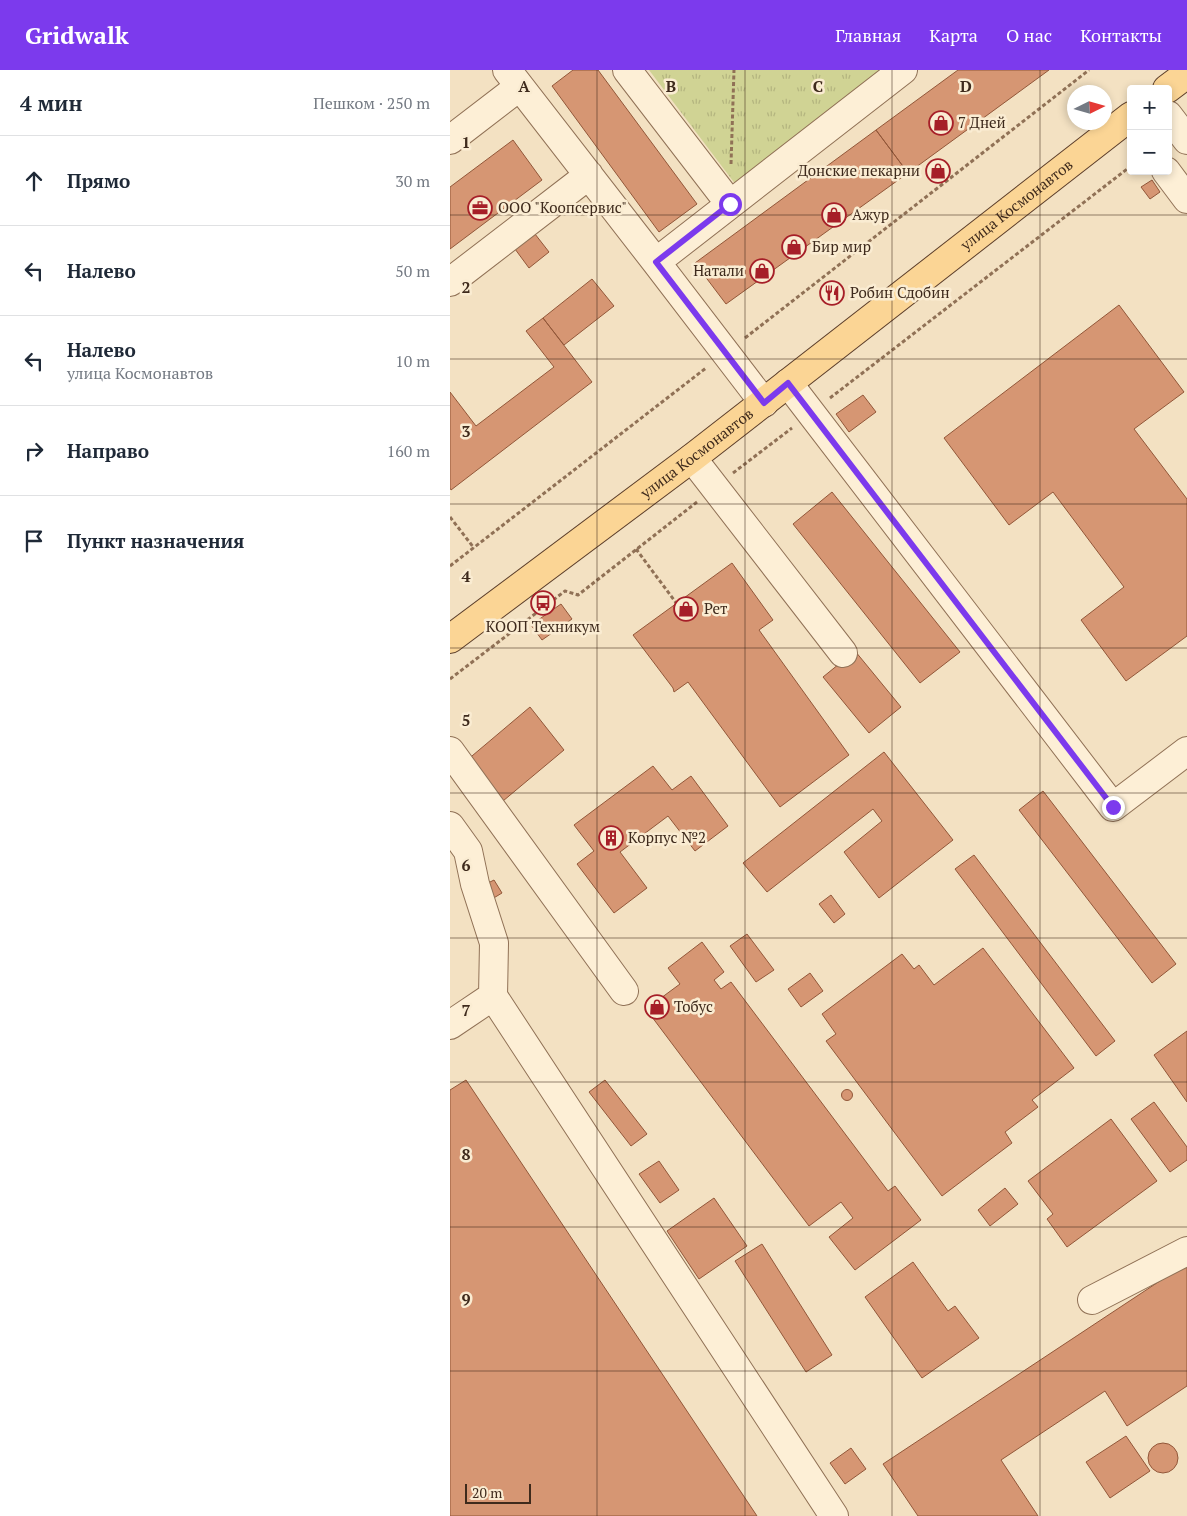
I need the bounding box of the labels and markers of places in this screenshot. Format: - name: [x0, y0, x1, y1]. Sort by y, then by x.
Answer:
- shop icon: 7 Дней: [928, 110, 954, 136]
- place label: 7 Дней: [958, 112, 1006, 132]
- shop icon: Донские пекарни: [925, 158, 951, 184]
- place label: Донские пекарни: [798, 160, 920, 180]
- office icon: ООО "Коопсервис": [467, 195, 493, 221]
- place label: ООО "Коопсервис": [498, 197, 627, 217]
- shop icon: Ажур: [821, 202, 847, 228]
- place label: Ажур: [852, 204, 889, 224]
- shop icon: Бир мир: [781, 234, 807, 260]
- place label: Бир мир: [812, 236, 871, 256]
- shop icon: Натали: [749, 258, 775, 284]
- place label: Натали: [693, 260, 744, 280]
- restaurant icon: Робин Сдобин: [819, 280, 845, 306]
- place label: Робин Сдобин: [850, 282, 950, 302]
- bus stop icon: КООП Техникум: [530, 590, 556, 616]
- shop icon: Рет: [673, 596, 699, 622]
- place label: Рет: [704, 598, 728, 618]
- place label: КООП Техникум: [486, 616, 600, 636]
- building icon: Корпус №2: [598, 825, 624, 851]
- place label: Корпус №2: [628, 827, 706, 847]
- shop icon: Тобус: [644, 994, 670, 1020]
- place label: Тобус: [674, 996, 713, 1016]

